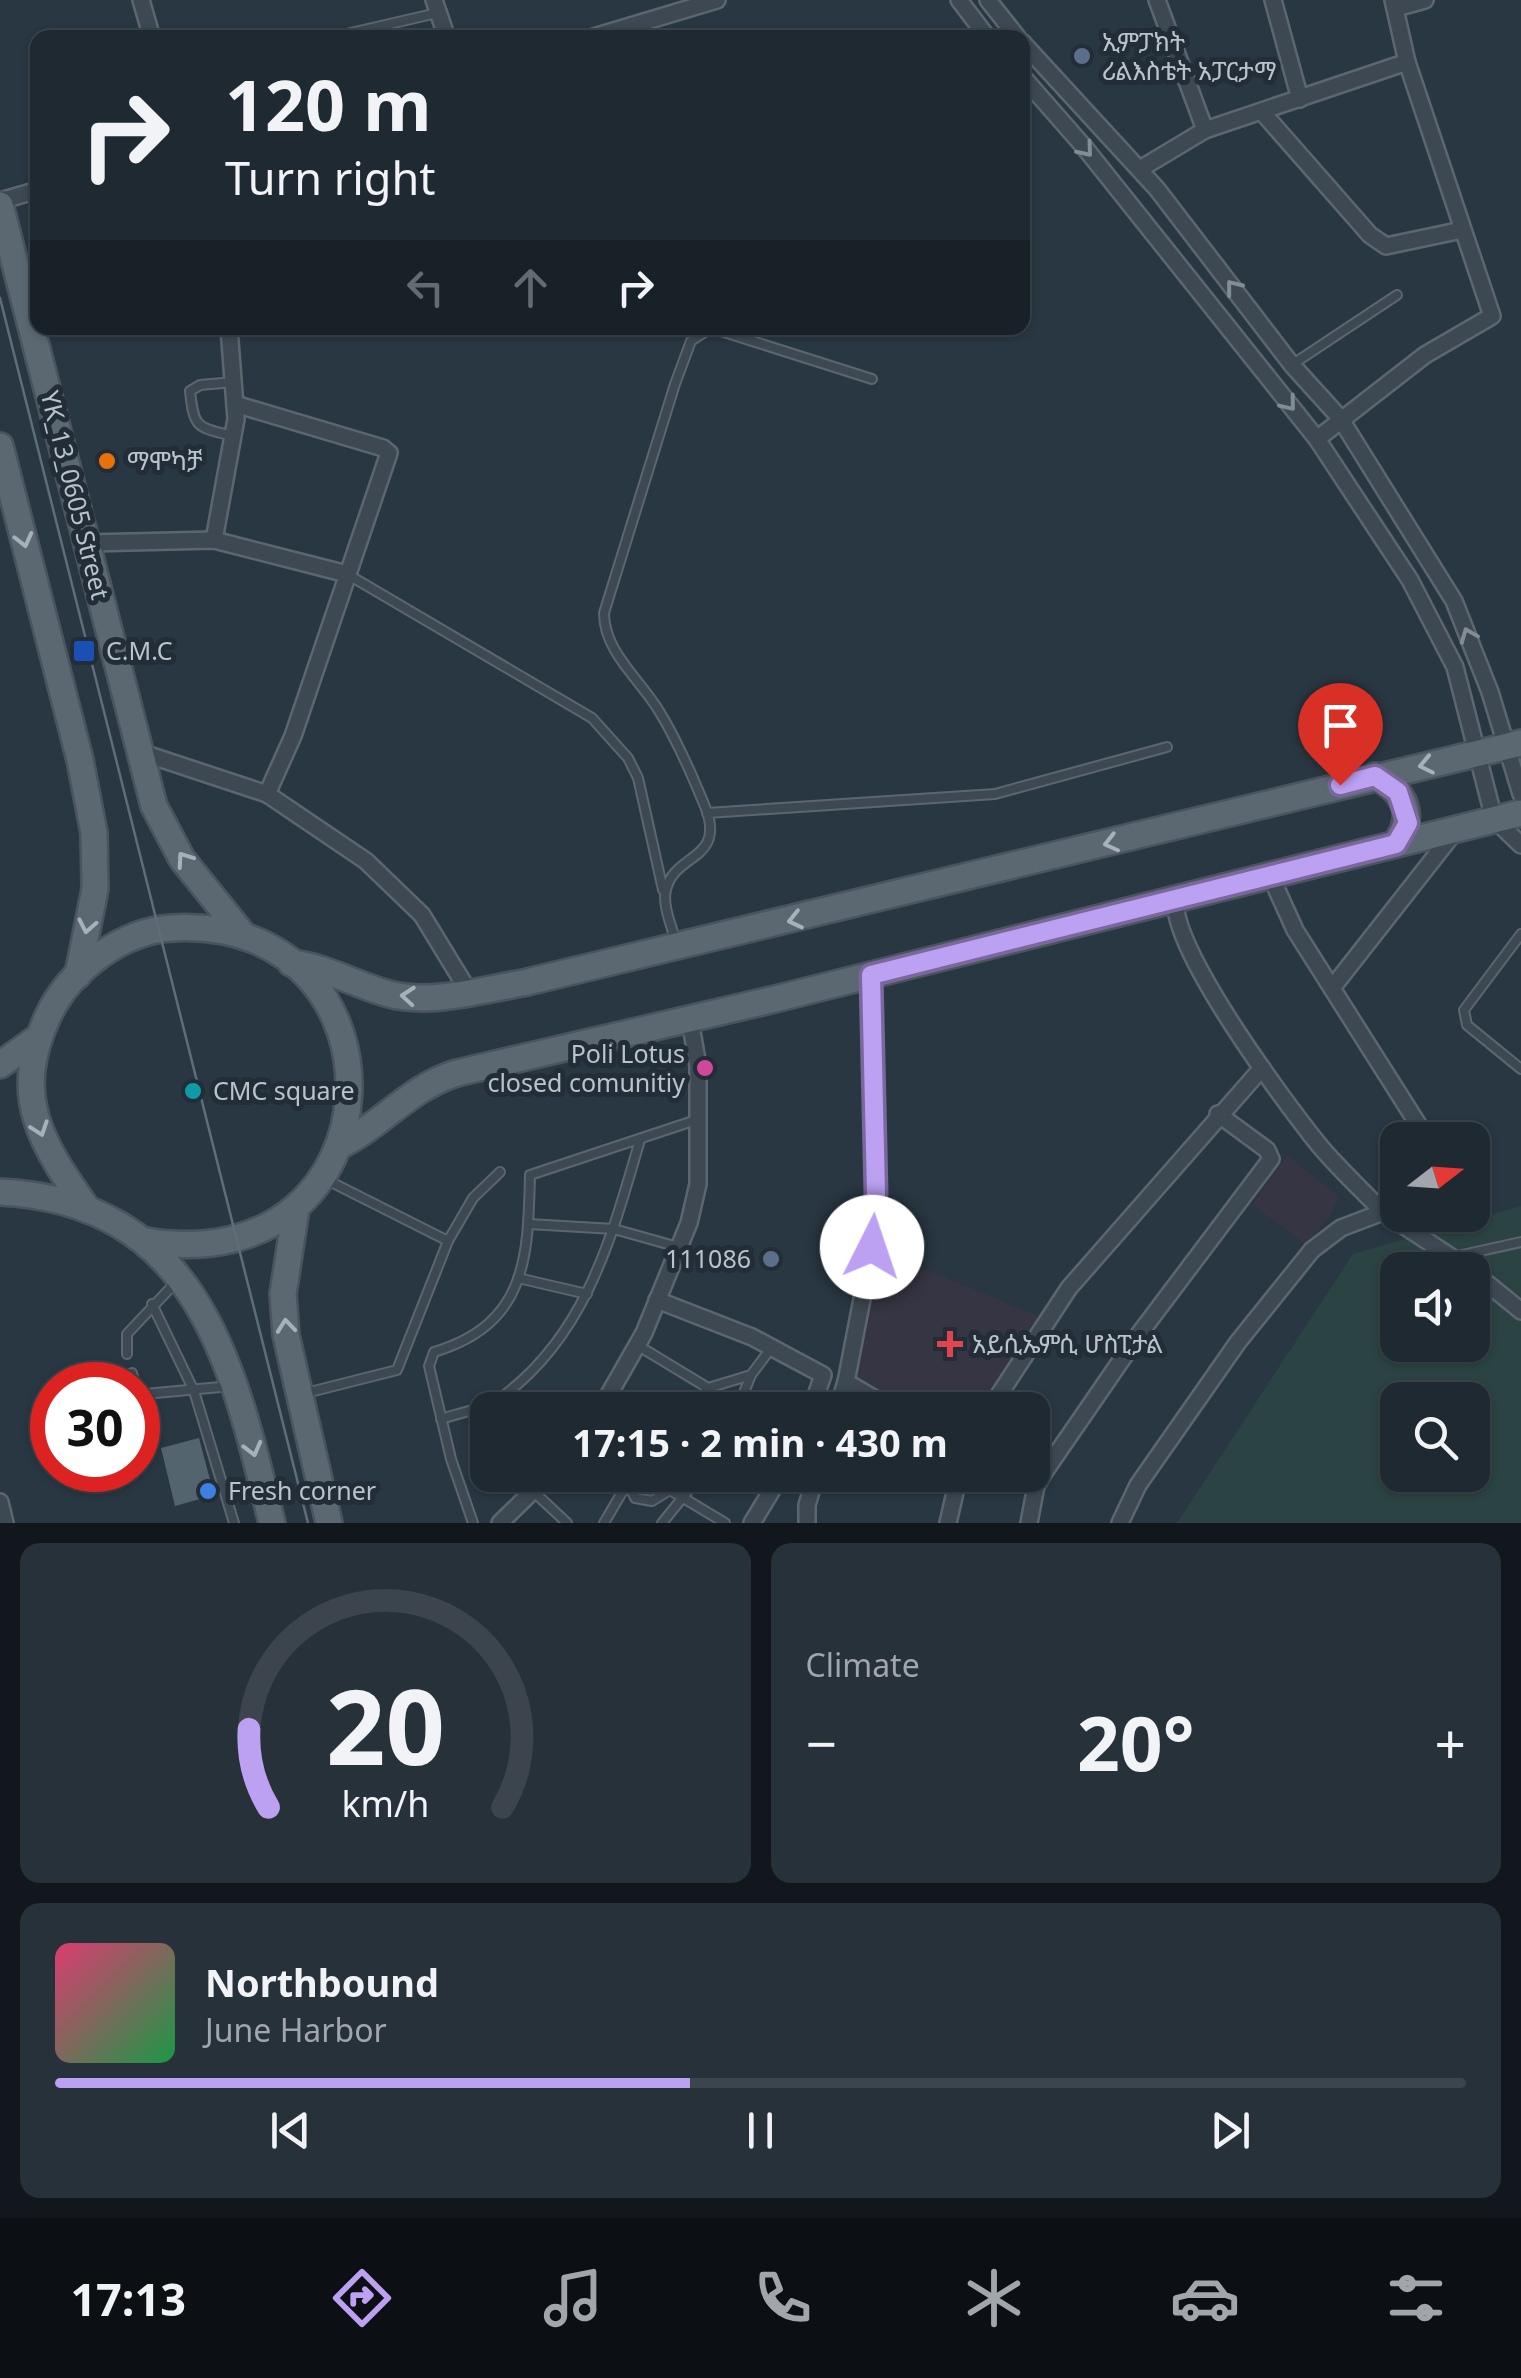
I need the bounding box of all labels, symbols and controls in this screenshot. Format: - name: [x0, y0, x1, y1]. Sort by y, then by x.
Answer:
- place label: ኢምፓክት ሪልእስቴት አፓርታማ: [1102, 24, 1277, 87]
- marker: ኢምፓክት ሪልእስቴት አፓርታማ: [1071, 45, 1093, 67]
- text: 120 m: [225, 56, 432, 152]
- icon: right: [60, 70, 190, 200]
- one-way arrow: [1075, 139, 1093, 157]
- text: Turn right: [225, 147, 436, 208]
- icon: left: [398, 260, 453, 315]
- icon: ahead: [503, 260, 558, 315]
- icon: right: [608, 260, 663, 315]
- one-way arrow: [1227, 280, 1245, 298]
- street label: YK_13_0605 Street: [34, 387, 118, 603]
- one-way arrow: [1277, 393, 1295, 411]
- place label: ማሞካቻ: [127, 443, 203, 477]
- marker: ማሞካቻ: [96, 450, 118, 472]
- one-way arrow: [12, 531, 33, 548]
- one-way arrow: [1459, 627, 1479, 645]
- place label: C.M.C: [106, 633, 173, 667]
- marker: C.M.C: [71, 638, 97, 664]
- pin: [1298, 683, 1383, 786]
- icon: arrive: [1313, 698, 1368, 753]
- one-way arrow: [1418, 753, 1435, 774]
- one-way arrow: [1103, 831, 1120, 852]
- one-way arrow: [178, 852, 196, 871]
- one-way arrow: [787, 908, 804, 929]
- one-way arrow: [78, 917, 99, 934]
- one-way arrow: [400, 986, 416, 1007]
- place label: Poli Lotus closed comunitiy: [487, 1036, 685, 1099]
- marker: Poli Lotus closed comunitiy: [694, 1057, 716, 1079]
- place label: CMC square: [213, 1073, 355, 1107]
- marker: CMC square: [182, 1080, 204, 1102]
- one-way arrow: [29, 1119, 49, 1137]
- north arrow: [1380, 1122, 1490, 1232]
- map controls: [1380, 1122, 1490, 1492]
- position arrow: [820, 1195, 924, 1299]
- place label: 111086: [665, 1241, 751, 1275]
- marker: 111086: [760, 1248, 782, 1270]
- button: sound: [1380, 1252, 1490, 1362]
- one-way arrow: [275, 1317, 297, 1333]
- place label: አይሲኤምሲ ሆስፒታል: [972, 1326, 1163, 1360]
- marker: አይሲኤምሲ ሆስፒታል: [937, 1331, 963, 1357]
- speed limit sign: 30: [30, 1362, 160, 1492]
- button: search: [1380, 1382, 1490, 1492]
- text: 17:15 · 2 min · 430 m: [572, 1416, 948, 1468]
- one-way arrow: [242, 1439, 263, 1457]
- place label: Fresh corner: [228, 1473, 376, 1507]
- marker: Fresh corner: [197, 1480, 219, 1502]
- text: Climate: [806, 1643, 920, 1686]
- text: 20: [326, 1654, 445, 1795]
- text: 20°: [1077, 1691, 1195, 1793]
- text: −: [806, 1705, 837, 1780]
- text: +: [1435, 1705, 1466, 1780]
- text: km/h: [341, 1779, 429, 1827]
- text: Northbound: [205, 1956, 439, 2008]
- text: June Harbor: [205, 2008, 387, 2051]
- icon: previous: [263, 2103, 318, 2158]
- icon: pause: [733, 2103, 788, 2158]
- icon: next: [1203, 2103, 1258, 2158]
- icon: directions: [327, 2263, 397, 2333]
- icon: music: [538, 2263, 608, 2333]
- icon: phone: [748, 2263, 818, 2333]
- icon: climate: [959, 2263, 1029, 2333]
- icon: car: [1170, 2263, 1240, 2333]
- icon: filters: [1381, 2263, 1451, 2333]
- text: 17:13: [70, 2268, 186, 2329]

